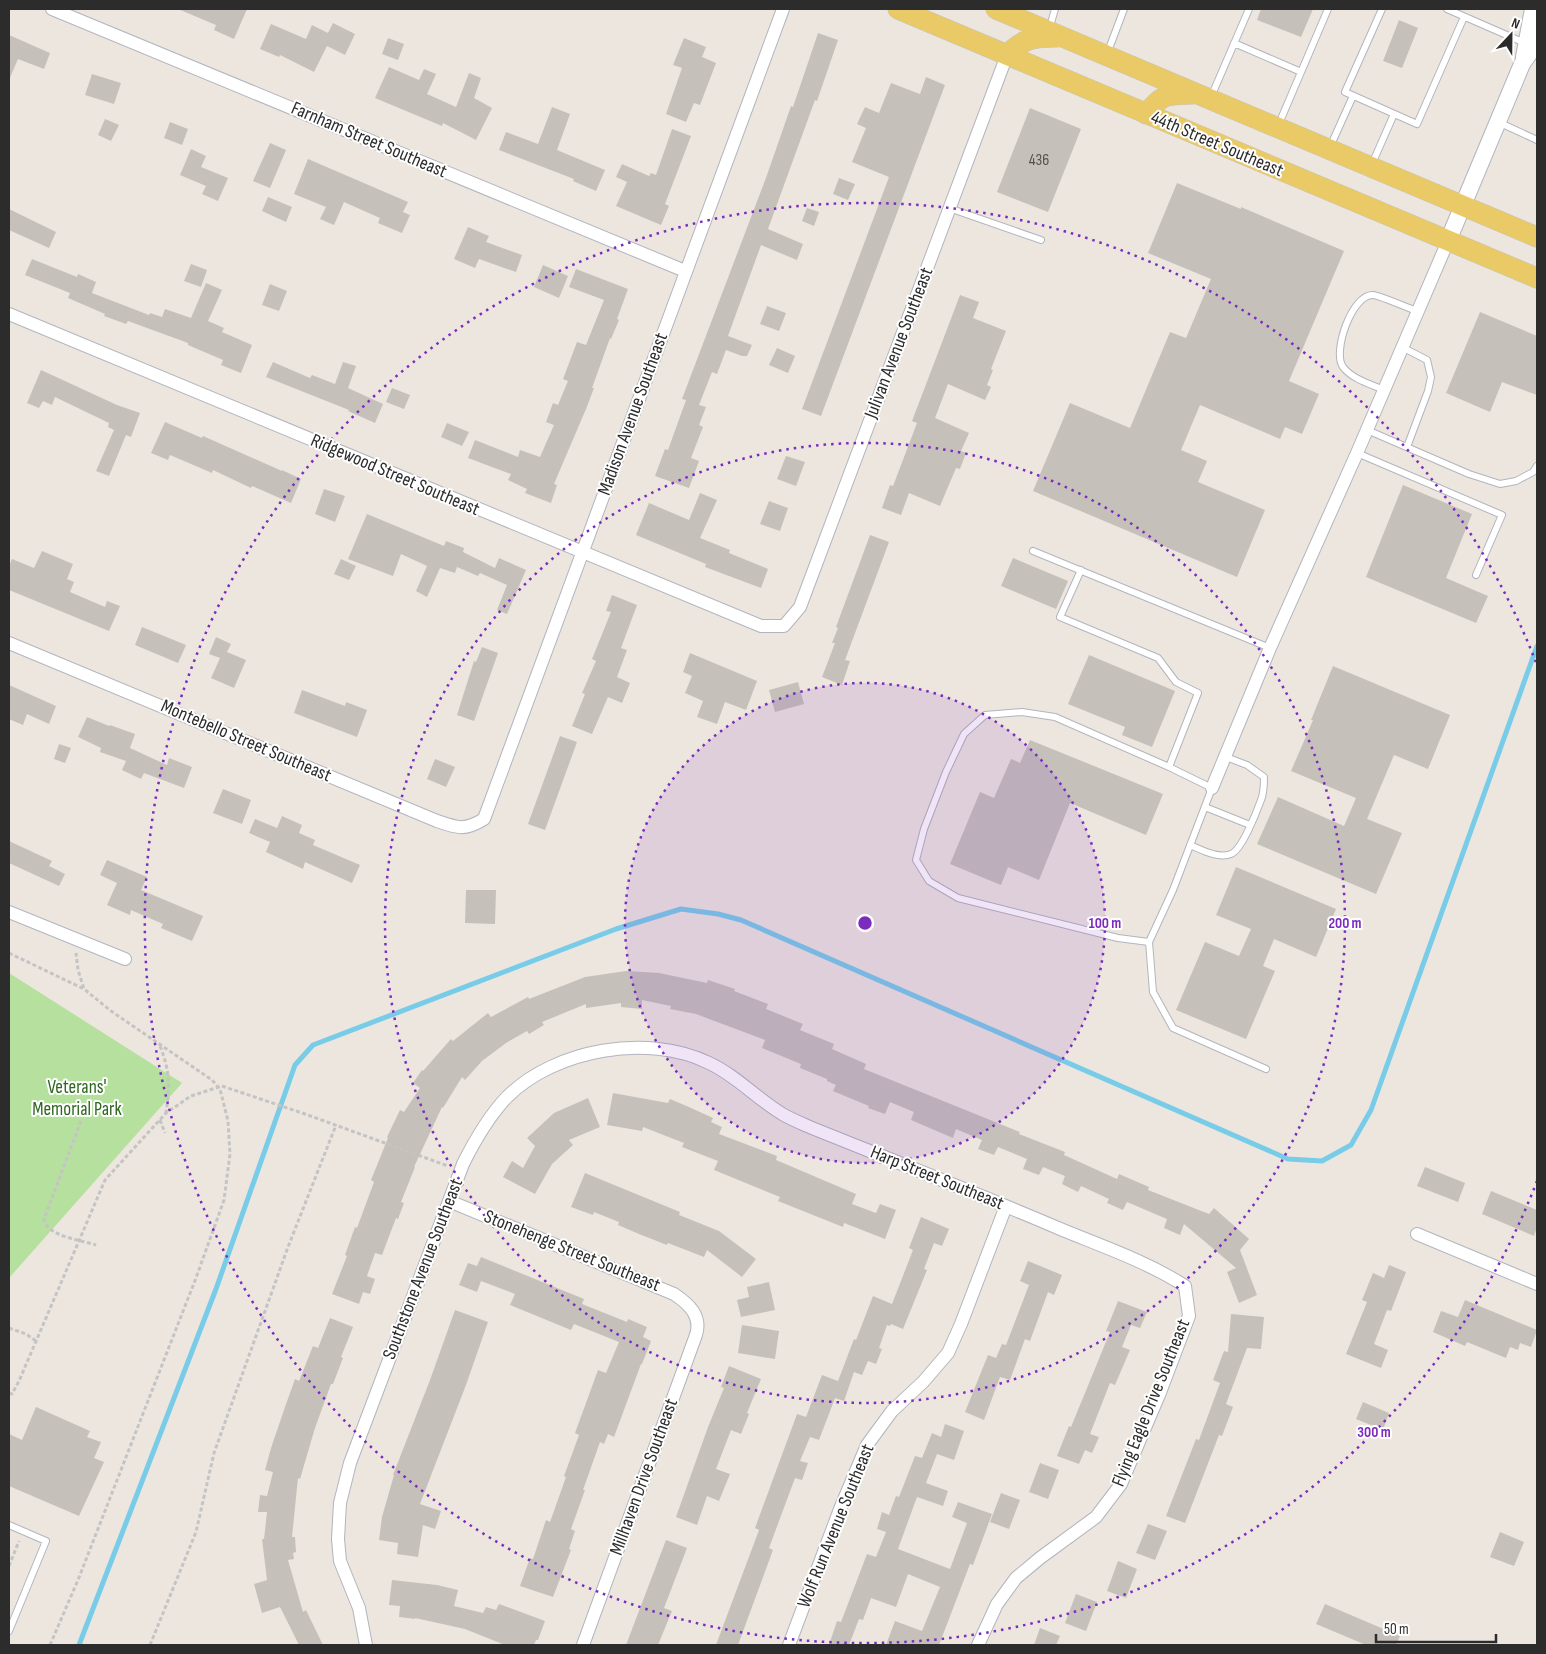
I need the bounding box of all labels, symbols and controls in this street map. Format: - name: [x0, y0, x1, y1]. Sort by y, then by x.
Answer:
- north arrow: [1486, 10, 1536, 60]
- text: N: [1509, 14, 1522, 33]
- street label: Farnham Street Southeast: [288, 97, 451, 183]
- street label: 44th Street Southeast: [1147, 106, 1287, 182]
- house number: 436: [1029, 151, 1049, 170]
- street label: Julivan Avenue Southeast: [859, 264, 938, 423]
- street label: Madison Avenue Southeast: [593, 330, 673, 498]
- street label: Ridgewood Street Southeast: [307, 429, 483, 521]
- street label: Montebello Street Southeast: [157, 695, 335, 787]
- centre of rings: [856, 914, 874, 932]
- text: 100 m: [1089, 914, 1121, 933]
- text: 200 m: [1328, 914, 1362, 933]
- park label: Veterans' Memorial Park: [32, 1076, 123, 1121]
- street label: Harp Street Southeast: [867, 1141, 1007, 1215]
- street label: Southstone Avenue Southeast: [378, 1175, 468, 1363]
- street label: Stonehenge Street Southeast: [481, 1205, 664, 1297]
- street label: Flying Eagle Drive Southeast: [1107, 1316, 1195, 1490]
- street label: Millhaven Drive Southeast: [605, 1395, 683, 1558]
- text: 300 m: [1357, 1423, 1391, 1442]
- street label: Wolf Run Avenue Southeast: [793, 1440, 879, 1611]
- scale bar: [1376, 1612, 1496, 1644]
- text: 50 m: [1384, 1620, 1409, 1639]

